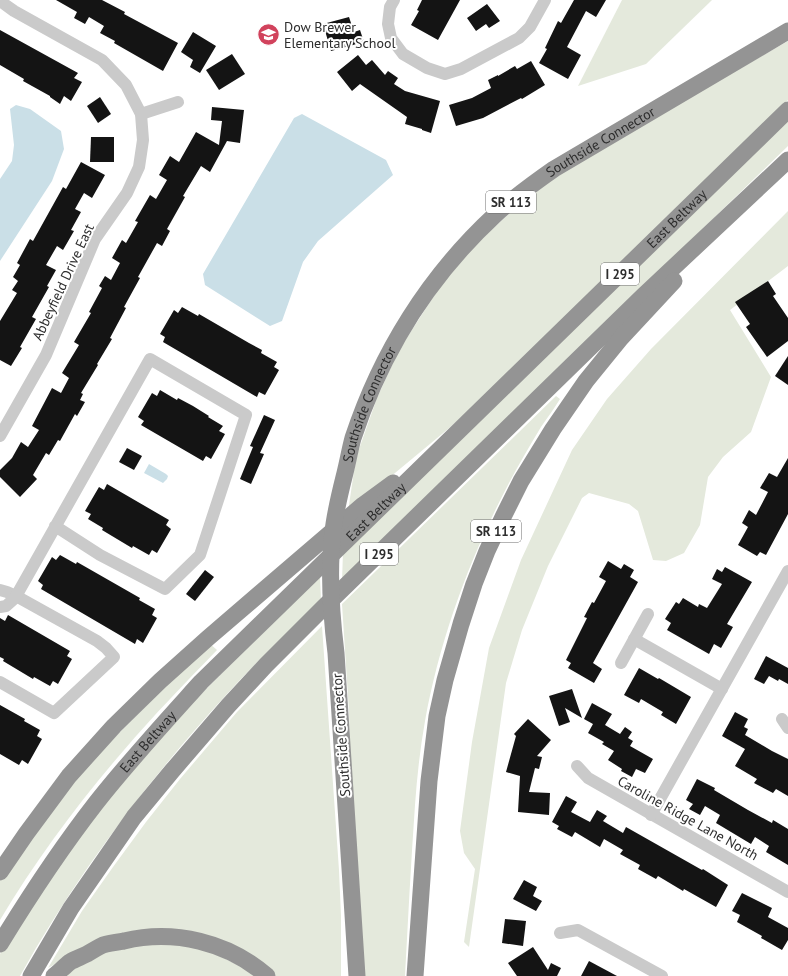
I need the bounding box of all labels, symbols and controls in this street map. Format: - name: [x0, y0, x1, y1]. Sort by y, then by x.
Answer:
- place label: Dow Brewer Elementary School: [284, 18, 396, 52]
- school or university icon: Dow Brewer Elementary School: [256, 22, 282, 48]
- street label: Southside Connector: [542, 102, 658, 181]
- street label: East Beltway: [643, 185, 711, 252]
- road number: SR 113: [486, 191, 536, 213]
- street label: Abbeyfield Drive East: [28, 220, 98, 343]
- road number: I 295: [601, 263, 639, 285]
- street label: Southside Connector: [339, 343, 400, 464]
- street label: East Beltway: [342, 478, 410, 545]
- road number: SR 113: [471, 520, 521, 542]
- road number: I 295: [360, 543, 398, 565]
- street label: Southside Connector: [328, 673, 354, 797]
- street label: East Beltway: [116, 707, 180, 776]
- street label: Caroline Ridge Lane North: [614, 772, 762, 864]

